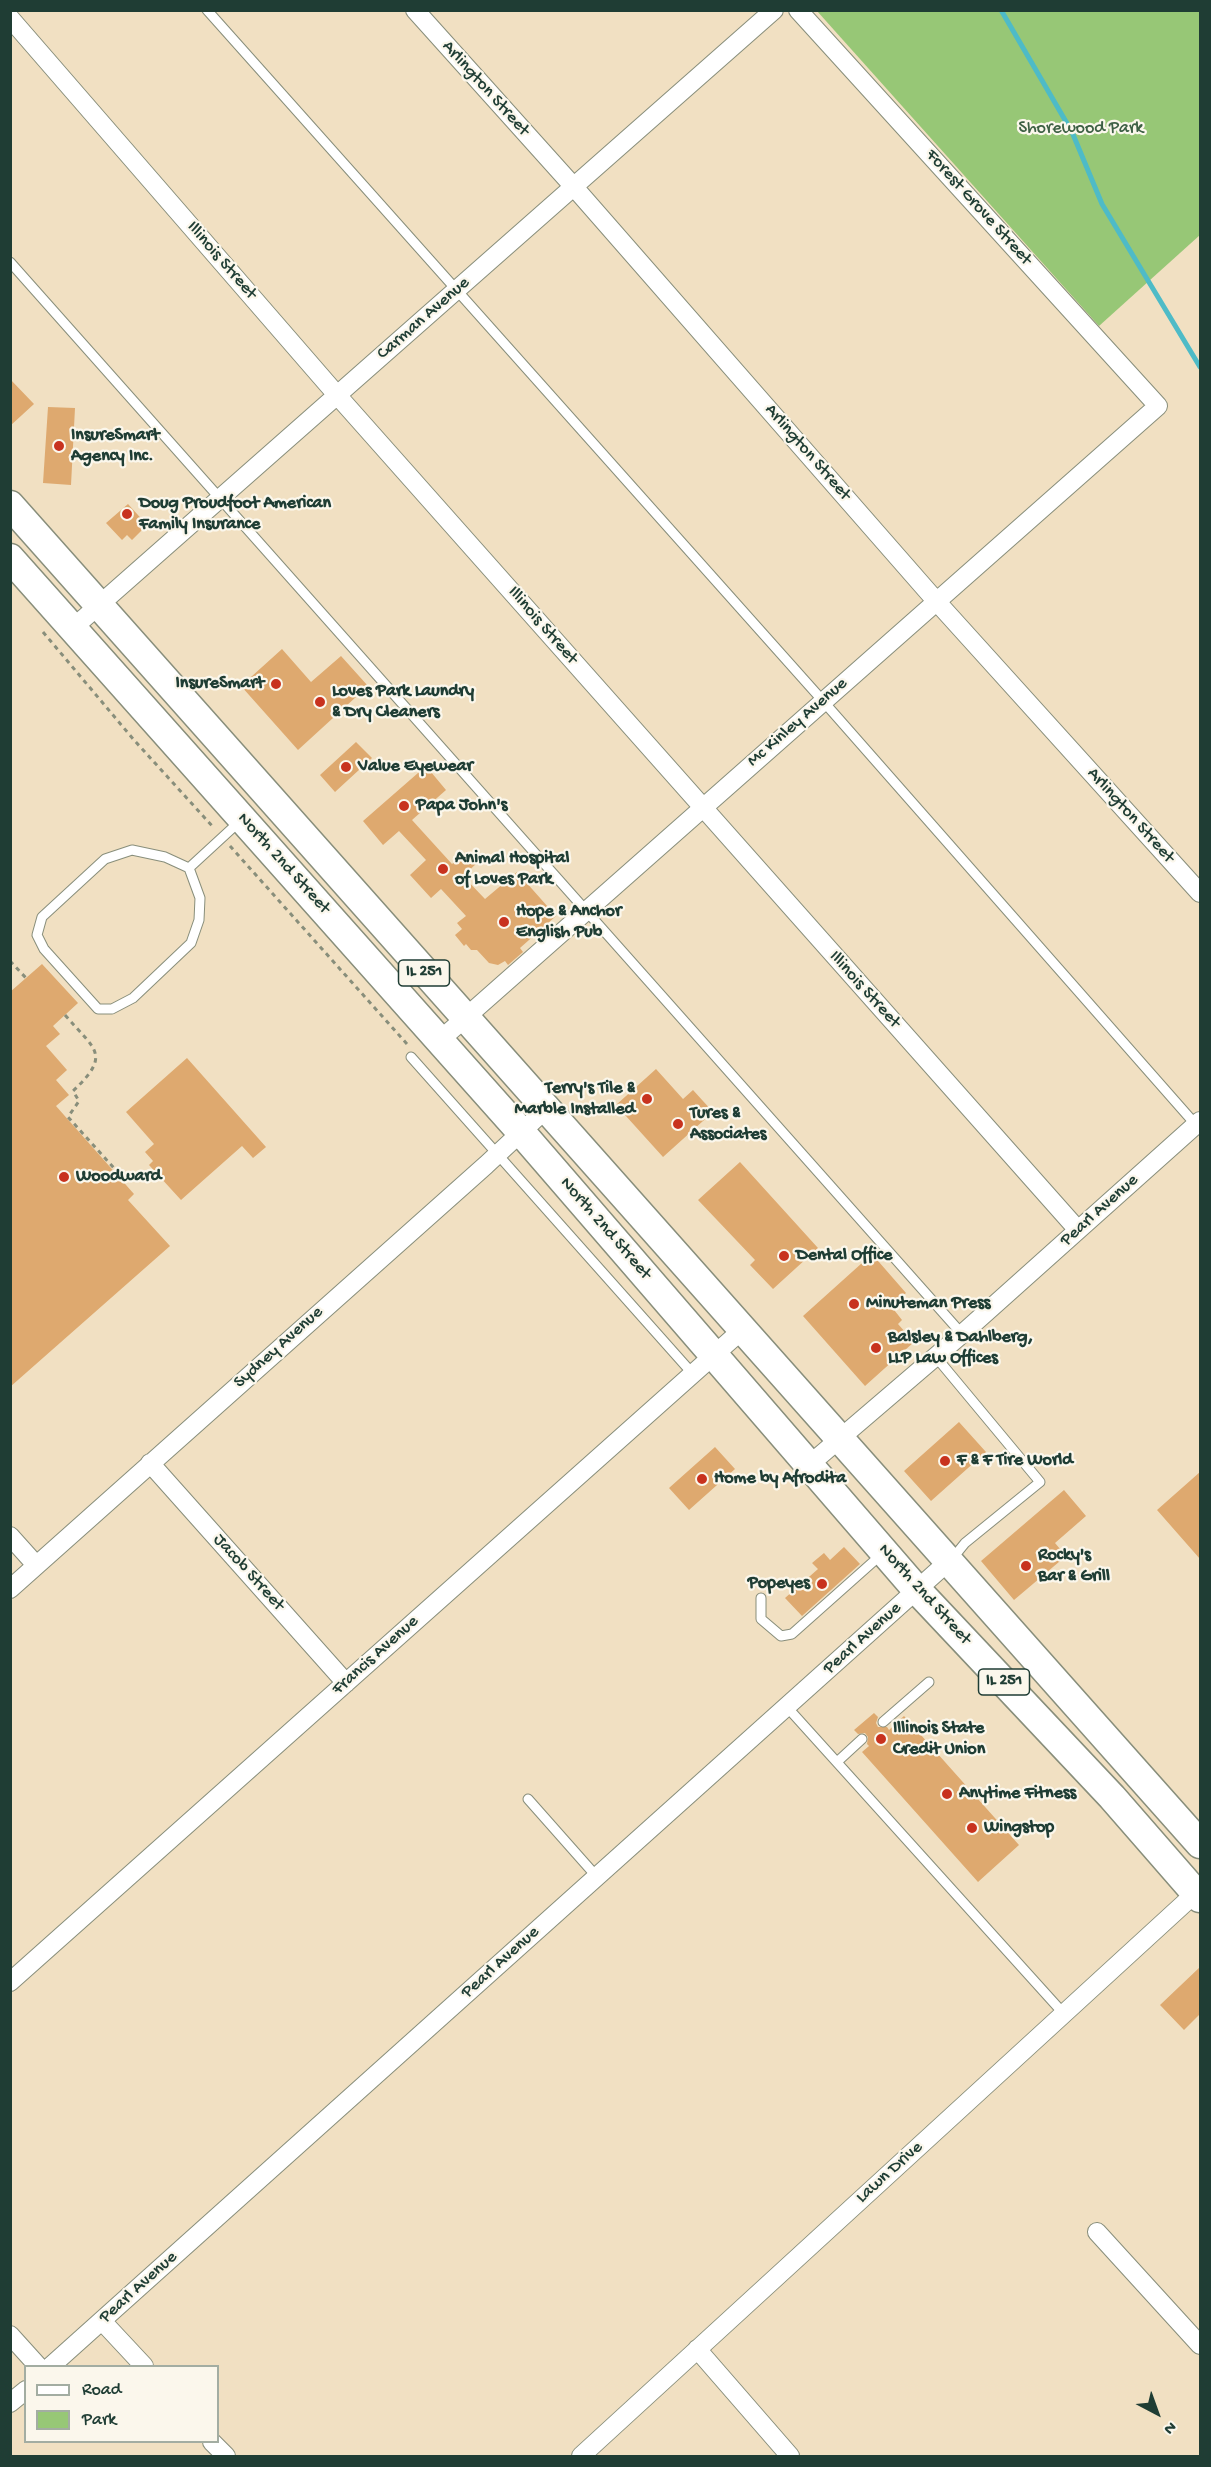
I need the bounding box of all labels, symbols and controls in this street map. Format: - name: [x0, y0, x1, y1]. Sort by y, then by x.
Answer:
- street label: Arlington Street: [436, 37, 534, 141]
- park label: Shorewood Park: [1019, 118, 1143, 140]
- street label: Forest Grove Street: [920, 145, 1036, 271]
- street label: Illinois Street: [181, 217, 261, 305]
- street label: Carman Avenue: [373, 273, 475, 365]
- street label: Arlington Street: [759, 400, 855, 506]
- place label: InsureSmart Agency Inc.: [71, 425, 159, 468]
- marker: InsureSmart Agency Inc.: [52, 439, 66, 453]
- place label: Doug Proudfoot American Family Insurance: [139, 493, 331, 536]
- marker: Doug Proudfoot American Family Insurance: [120, 507, 134, 521]
- street label: Illinois Street: [502, 582, 582, 670]
- place label: InsureSmart: [176, 673, 264, 695]
- street label: Mc Kinley Avenue: [743, 674, 853, 772]
- marker: InsureSmart: [269, 677, 283, 691]
- place label: Loves Park Laundry & Dry Cleaners: [332, 681, 474, 724]
- marker: Loves Park Laundry & Dry Cleaners: [313, 695, 327, 709]
- place label: Value Eyewear: [358, 756, 473, 778]
- marker: Value Eyewear: [339, 760, 353, 774]
- street label: Arlington Street: [1081, 764, 1179, 868]
- place label: Papa John's: [416, 795, 507, 817]
- marker: Papa John's: [397, 799, 411, 813]
- street label: North 2nd Street: [232, 809, 334, 919]
- place label: Animal Hospital of Loves Park: [455, 848, 569, 890]
- marker: Animal Hospital of Loves Park: [436, 862, 450, 876]
- place label: Hope & Anchor English Pub: [516, 901, 621, 944]
- marker: Hope & Anchor English Pub: [497, 915, 511, 929]
- street label: Illinois Street: [824, 947, 904, 1033]
- road number: IL 251: [398, 960, 450, 986]
- place label: Terry's Tile & Marble Installed: [515, 1078, 635, 1120]
- marker: Terry's Tile & Marble Installed: [640, 1092, 654, 1106]
- place label: Tures & Associates: [690, 1103, 766, 1146]
- marker: Tures & Associates: [671, 1117, 685, 1131]
- place label: Woodward: [76, 1166, 161, 1188]
- marker: Woodward: [57, 1170, 71, 1184]
- street label: Pearl Avenue: [1056, 1170, 1144, 1252]
- street label: North 2nd Street: [555, 1173, 655, 1285]
- place label: Dental Office: [796, 1245, 892, 1267]
- marker: Dental Office: [777, 1249, 791, 1263]
- place label: Minuteman Press: [866, 1293, 990, 1315]
- marker: Minuteman Press: [847, 1297, 861, 1311]
- street label: Sydney Avenue: [230, 1302, 328, 1394]
- place label: Balsley & Dahlberg, LLP Law Offices: [888, 1327, 1033, 1370]
- marker: Balsley & Dahlberg, LLP Law Offices: [869, 1341, 883, 1355]
- place label: F & F Tire World: [957, 1450, 1073, 1472]
- marker: F & F Tire World: [938, 1454, 952, 1468]
- place label: Home by Afrodita: [714, 1468, 846, 1490]
- marker: Home by Afrodita: [695, 1472, 709, 1486]
- street label: Jacob Street: [208, 1530, 288, 1616]
- street label: North 2nd Street: [873, 1540, 975, 1650]
- place label: Rocky's Bar & Grill: [1038, 1545, 1110, 1588]
- marker: Rocky's Bar & Grill: [1019, 1559, 1033, 1573]
- place label: Popeyes: [748, 1573, 810, 1595]
- marker: Popeyes: [815, 1577, 829, 1591]
- street label: Pearl Avenue: [819, 1598, 907, 1680]
- street label: Francis Avenue: [328, 1611, 424, 1701]
- road number: IL 251: [978, 1669, 1030, 1695]
- place label: Illinois State Credit Union: [893, 1718, 985, 1760]
- marker: Illinois State Credit Union: [874, 1732, 888, 1746]
- place label: Anytime Fitness: [959, 1783, 1076, 1805]
- marker: Anytime Fitness: [940, 1787, 954, 1801]
- place label: Wingstop: [984, 1817, 1054, 1839]
- marker: Wingstop: [965, 1821, 979, 1835]
- street label: Pearl Avenue: [457, 1922, 545, 2004]
- street label: Lawn Drive: [852, 2137, 928, 2209]
- street label: Pearl Avenue: [95, 2247, 183, 2329]
- legend: [24, 2365, 219, 2443]
- text: Road: [82, 2380, 121, 2401]
- north arrow: [1127, 2383, 1187, 2443]
- text: Park: [82, 2410, 116, 2431]
- text: N: [1159, 2416, 1179, 2438]

